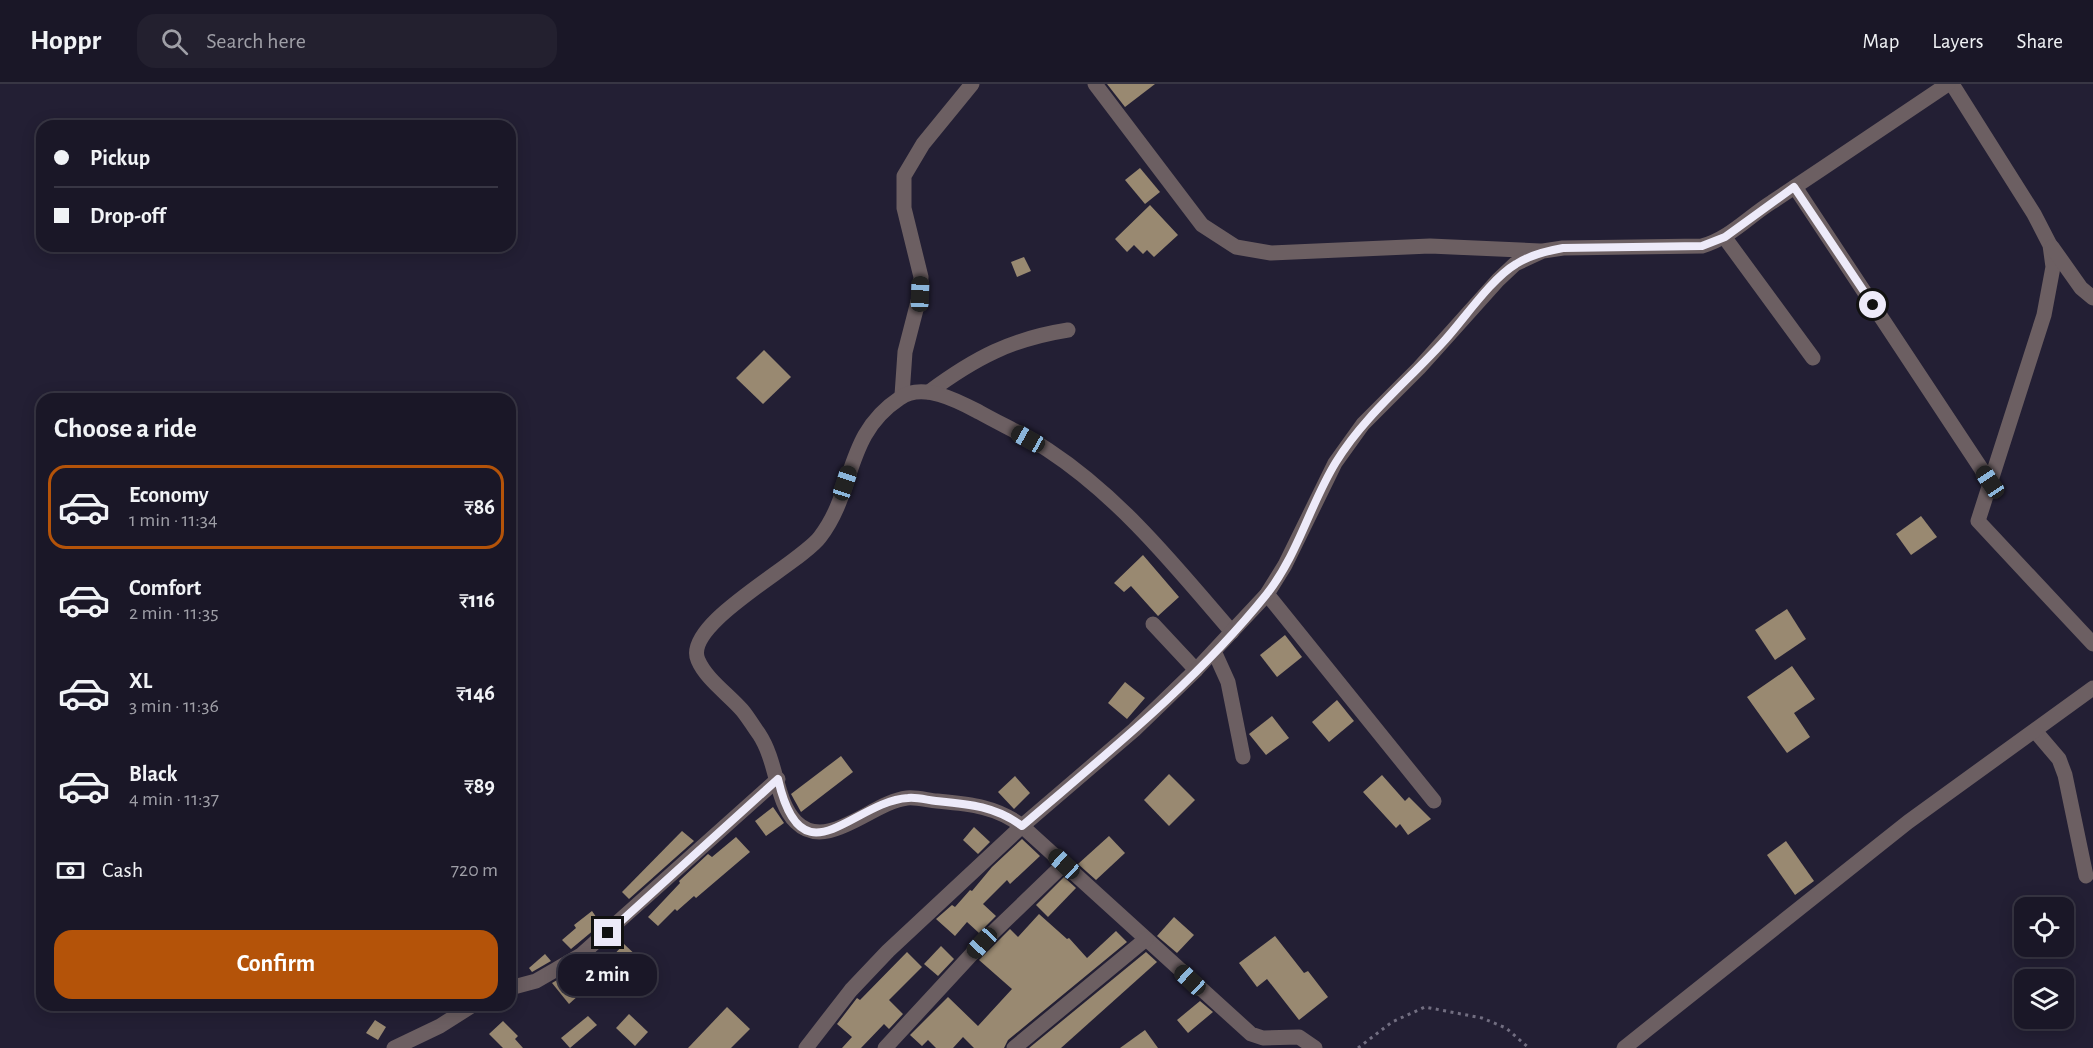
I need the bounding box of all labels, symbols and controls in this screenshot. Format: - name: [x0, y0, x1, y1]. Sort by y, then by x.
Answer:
- search box: [137, 14, 557, 68]
- icon: search: [158, 25, 191, 58]
- text: Hoppr: [30, 27, 101, 55]
- text: Search here: [206, 30, 306, 52]
- text: Map: [1863, 31, 1899, 52]
- text: Layers: [1932, 31, 1983, 52]
- text: Share: [2016, 31, 2063, 52]
- text: Pickup: [90, 147, 150, 169]
- text: Drop-off: [90, 205, 166, 227]
- car: [910, 276, 930, 312]
- route start: [1859, 291, 1886, 318]
- text: Choose a ride: [54, 415, 197, 442]
- car: [1008, 422, 1048, 456]
- car: [1972, 462, 2008, 502]
- car: [831, 463, 859, 503]
- icon: car: [57, 480, 111, 534]
- text: Economy: [129, 484, 209, 506]
- text: ₹86: [464, 496, 495, 518]
- text: 1 min · 11:34: [129, 510, 218, 530]
- icon: car: [57, 573, 111, 627]
- text: Comfort: [129, 577, 201, 599]
- text: ₹116: [459, 589, 495, 611]
- text: 2 min · 11:35: [129, 603, 219, 623]
- icon: car: [57, 666, 111, 720]
- text: XL: [129, 670, 152, 692]
- text: ₹146: [456, 682, 495, 704]
- text: 3 min · 11:36: [129, 696, 219, 716]
- icon: car: [57, 759, 111, 813]
- text: Black: [129, 763, 177, 785]
- text: ₹89: [464, 775, 495, 797]
- text: 4 min · 11:37: [129, 789, 219, 809]
- car: [1045, 845, 1083, 883]
- icon: cash: [54, 854, 87, 887]
- text: Cash: [102, 859, 143, 881]
- text: 720 m: [451, 860, 498, 880]
- map controls: [2014, 897, 2074, 1029]
- button: locate: [2014, 897, 2074, 957]
- route end: [594, 919, 621, 946]
- car: [963, 924, 1001, 962]
- button: Confirm: [54, 930, 498, 999]
- callout: 2 min: [558, 954, 658, 996]
- car: [1171, 961, 1209, 999]
- text: 2 min: [585, 965, 630, 985]
- button: layers: [2014, 969, 2074, 1029]

